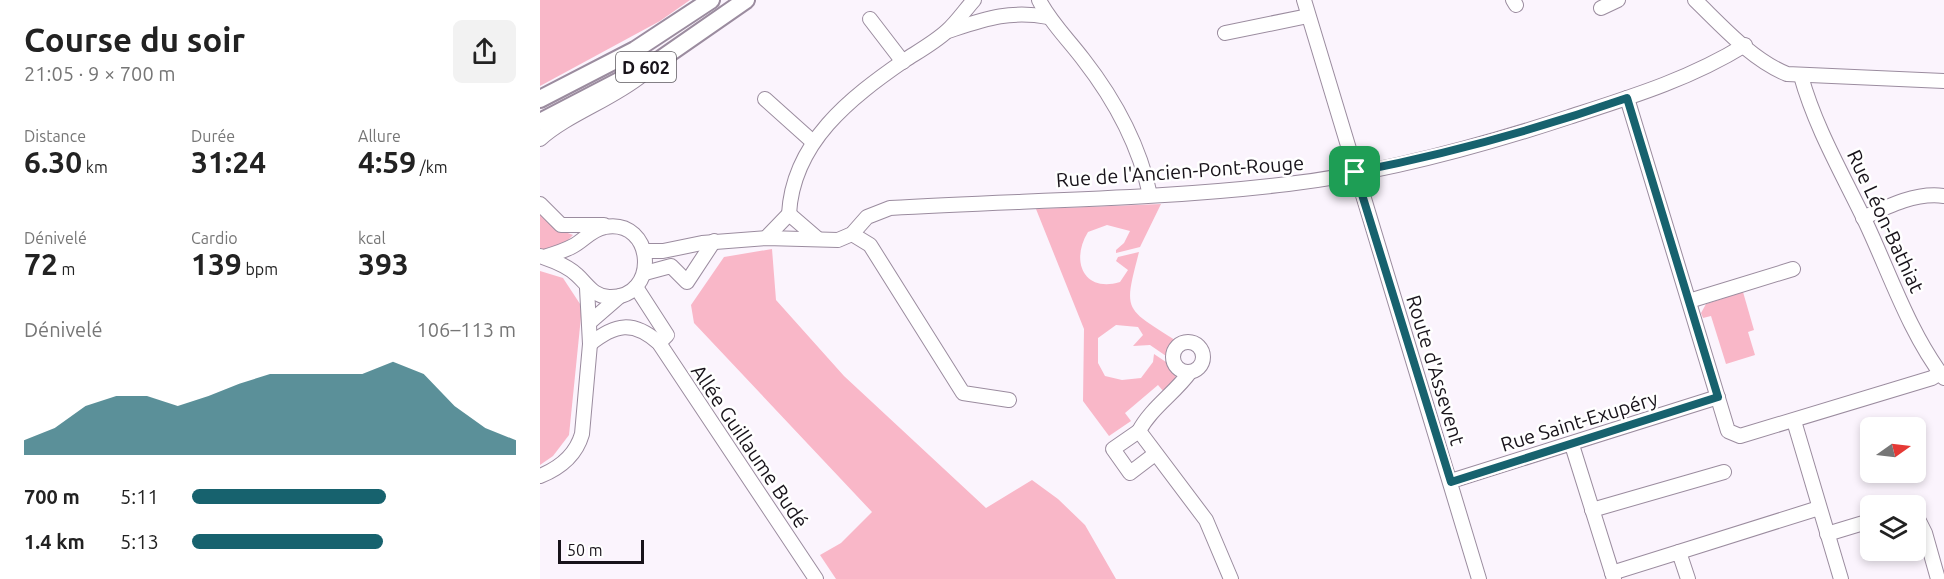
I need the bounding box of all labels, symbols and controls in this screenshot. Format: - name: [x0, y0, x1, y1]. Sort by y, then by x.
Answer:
- button: share: [453, 20, 516, 83]
- text: Course du soir: [24, 21, 245, 58]
- road number: D 602: [616, 52, 676, 82]
- text: 21:05 · 9 × 700 m: [24, 62, 176, 85]
- text: Distance: [24, 127, 86, 145]
- text: Durée: [191, 127, 235, 145]
- text: Allure: [358, 127, 401, 145]
- text: 6.30: [24, 145, 82, 179]
- text: 31:24: [191, 145, 266, 179]
- text: 4:59: [358, 145, 416, 179]
- pin: [1329, 146, 1380, 197]
- street label: Rue Léon-Bathiat: [1843, 146, 1929, 296]
- street label: Rue de l'Ancien-Pont-Rouge: [1055, 151, 1305, 191]
- icon: arrive: [1338, 155, 1371, 188]
- text: km: [82, 158, 108, 176]
- text: /km: [416, 158, 448, 176]
- text: Dénivelé: [24, 229, 87, 247]
- text: Cardio: [191, 229, 238, 247]
- text: kcal: [358, 229, 386, 247]
- text: 72: [24, 247, 58, 281]
- text: 139: [191, 247, 242, 281]
- text: 393: [358, 247, 409, 281]
- text: m: [58, 260, 75, 278]
- text: bpm: [242, 260, 278, 278]
- street label: Route d'Assevent: [1402, 292, 1470, 448]
- text: Dénivelé: [24, 318, 102, 341]
- text: 106–113 m: [417, 318, 516, 341]
- street label: Allée Guillaume Budé: [687, 360, 813, 532]
- street label: Rue Saint-Exupéry: [1498, 386, 1661, 456]
- north arrow: [1860, 417, 1926, 483]
- map controls: [1860, 417, 1926, 561]
- text: 700 m: [24, 485, 80, 508]
- text: 5:11: [120, 485, 159, 508]
- button: layers: [1860, 495, 1926, 561]
- text: 1.4 km: [24, 530, 85, 553]
- text: 5:13: [120, 530, 159, 553]
- scale bar: [558, 537, 644, 564]
- text: 50 m: [567, 541, 603, 559]

